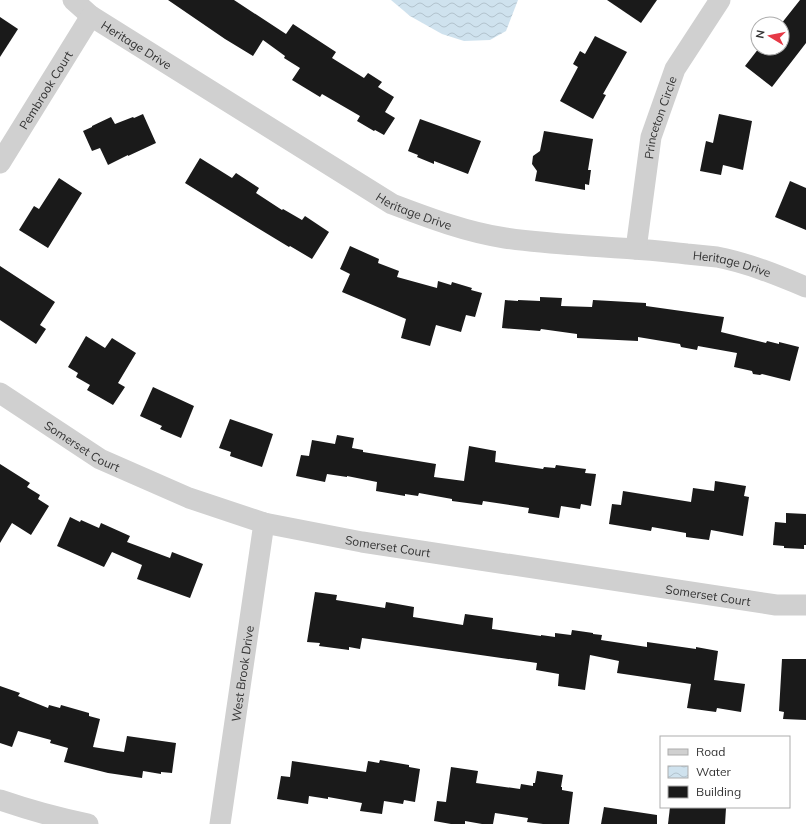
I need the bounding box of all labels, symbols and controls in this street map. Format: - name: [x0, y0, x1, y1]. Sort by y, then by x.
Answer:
- north arrow: [750, 16, 790, 56]
- street label: Heritage Drive: [99, 17, 175, 72]
- text: N: [753, 29, 768, 40]
- street label: Pembrook Court: [15, 48, 75, 132]
- street label: Princeton Circle: [641, 74, 679, 160]
- street label: Heritage Drive: [374, 189, 454, 232]
- street label: Heritage Drive: [692, 247, 773, 280]
- street label: Somerset Court: [42, 417, 122, 474]
- street label: Somerset Court: [344, 531, 431, 560]
- street label: Somerset Court: [664, 581, 752, 609]
- street label: West Brook Drive: [228, 625, 256, 723]
- legend: [660, 736, 790, 808]
- text: Road: [696, 744, 725, 759]
- text: Water: [696, 764, 732, 779]
- text: Building: [696, 784, 741, 799]

